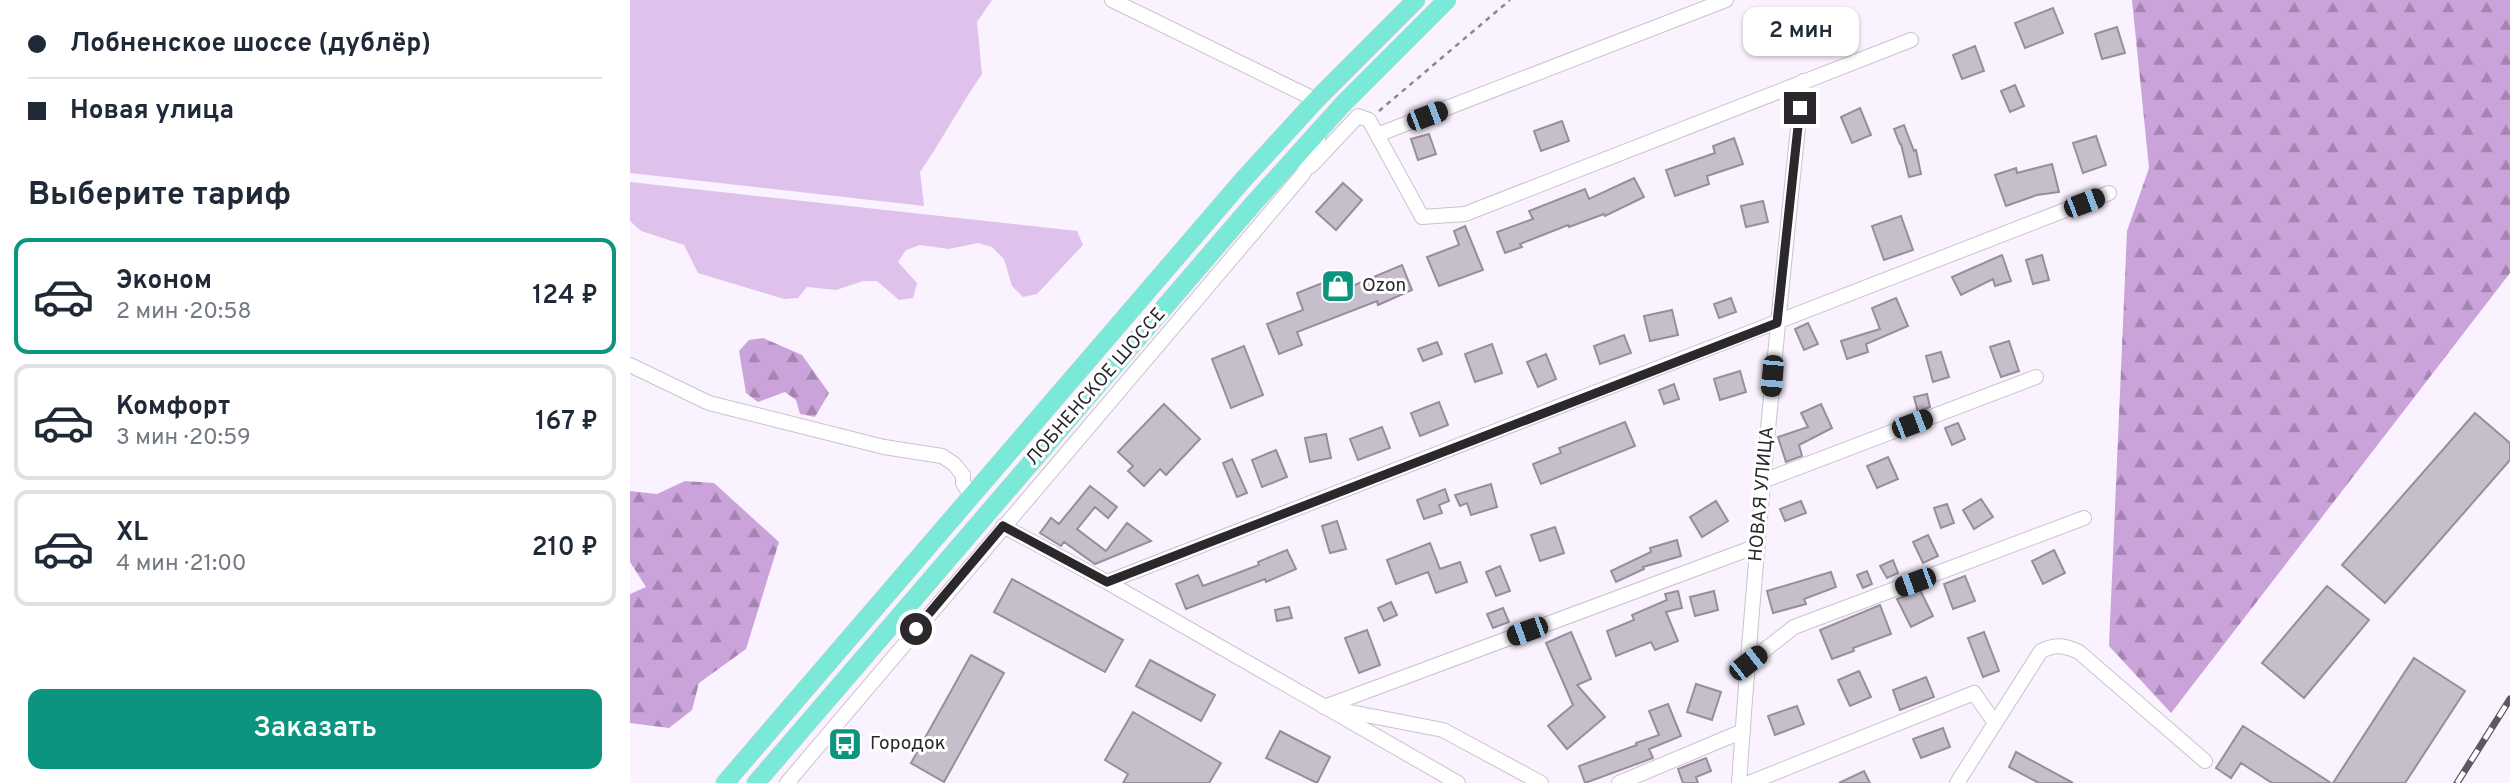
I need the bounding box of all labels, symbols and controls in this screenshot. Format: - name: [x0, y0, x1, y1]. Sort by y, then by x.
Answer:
- callout: 2 мин: [1742, 7, 1858, 56]
- text: 2 мин: [1769, 17, 1833, 46]
- text: Лобненское шоссе (дублёр): [70, 28, 431, 61]
- route end: [1784, 92, 1816, 124]
- text: Новая улица: [70, 95, 234, 128]
- car: [1404, 99, 1451, 133]
- text: Выберите тариф: [28, 176, 291, 216]
- car: [2061, 186, 2108, 220]
- icon: car: [32, 265, 95, 328]
- text: Эконом: [116, 265, 212, 298]
- shop icon: Ozon: [1319, 267, 1357, 305]
- place label: Ozon: [1362, 274, 1406, 298]
- text: 124 ₽: [532, 280, 598, 313]
- text: 2 мин · 20:58: [116, 298, 252, 327]
- street label: ЛОБНЕНСКОЕ ШОССЕ: [1021, 303, 1171, 471]
- car: [1760, 354, 1785, 398]
- icon: car: [32, 391, 95, 454]
- text: Комфорт: [116, 391, 230, 424]
- text: 167 ₽: [535, 406, 598, 439]
- car: [1889, 407, 1936, 441]
- text: 3 мин · 20:59: [116, 424, 251, 453]
- street label: НОВАЯ УЛИЦА: [1744, 425, 1780, 563]
- icon: car: [32, 517, 95, 580]
- text: XL: [116, 517, 148, 550]
- text: 210 ₽: [532, 532, 598, 565]
- text: 4 мин · 21:00: [116, 550, 247, 579]
- car: [1892, 565, 1939, 599]
- route start: [900, 613, 932, 645]
- car: [1504, 614, 1551, 648]
- car: [1725, 642, 1772, 684]
- button: Заказать: [28, 689, 602, 769]
- bus stop icon: Городок: [826, 725, 864, 763]
- place label: Городок: [870, 732, 946, 756]

